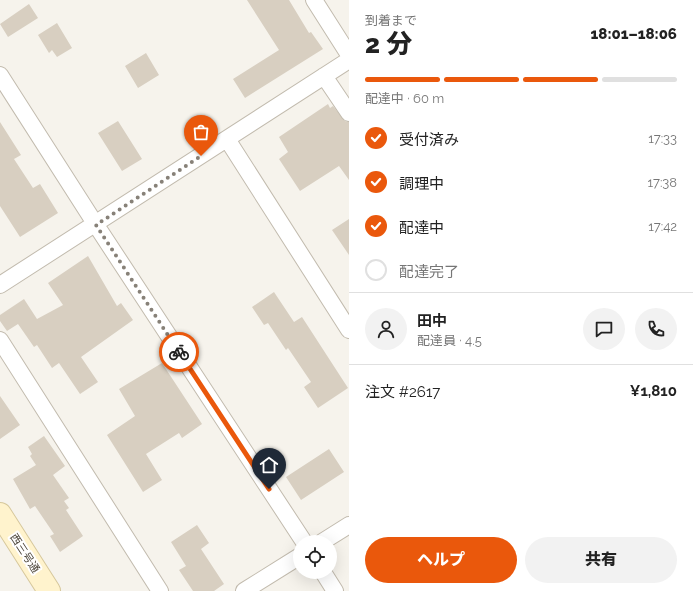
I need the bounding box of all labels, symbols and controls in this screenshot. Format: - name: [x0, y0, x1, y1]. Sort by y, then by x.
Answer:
- text: 到着まで: [365, 13, 417, 28]
- text: 18:01–18:06: [591, 25, 677, 43]
- text: 2 分: [365, 29, 412, 59]
- text: 配達中 · 60 m: [365, 91, 444, 106]
- pin: [184, 115, 218, 156]
- icon: bag: [190, 121, 212, 143]
- icon: check: [365, 127, 387, 149]
- text: 受付済み: [399, 131, 459, 149]
- text: 17:33: [648, 131, 677, 146]
- icon: check: [365, 171, 387, 193]
- text: 調理中: [399, 175, 444, 193]
- text: 17:38: [647, 175, 677, 190]
- icon: check: [365, 215, 387, 237]
- text: 配達中: [399, 219, 444, 237]
- text: 17:42: [648, 219, 677, 234]
- text: 配達完了: [399, 263, 459, 281]
- button: person: [365, 308, 407, 350]
- button: chat: [583, 308, 625, 350]
- button: phone: [635, 308, 677, 350]
- text: 田中: [417, 312, 447, 330]
- courier: [159, 332, 199, 372]
- text: 配達員 · 4.5: [417, 333, 482, 348]
- icon: bike: [168, 341, 190, 363]
- text: ¥1,810: [630, 382, 677, 400]
- text: 注文 #2617: [365, 383, 440, 401]
- pin: [252, 448, 286, 489]
- icon: home: [258, 454, 280, 476]
- street label: 西三号通: [7, 531, 42, 575]
- map controls: [293, 535, 337, 579]
- button: locate: [293, 535, 337, 579]
- button: ヘルプ: [365, 537, 517, 583]
- button: 共有: [525, 537, 677, 583]

